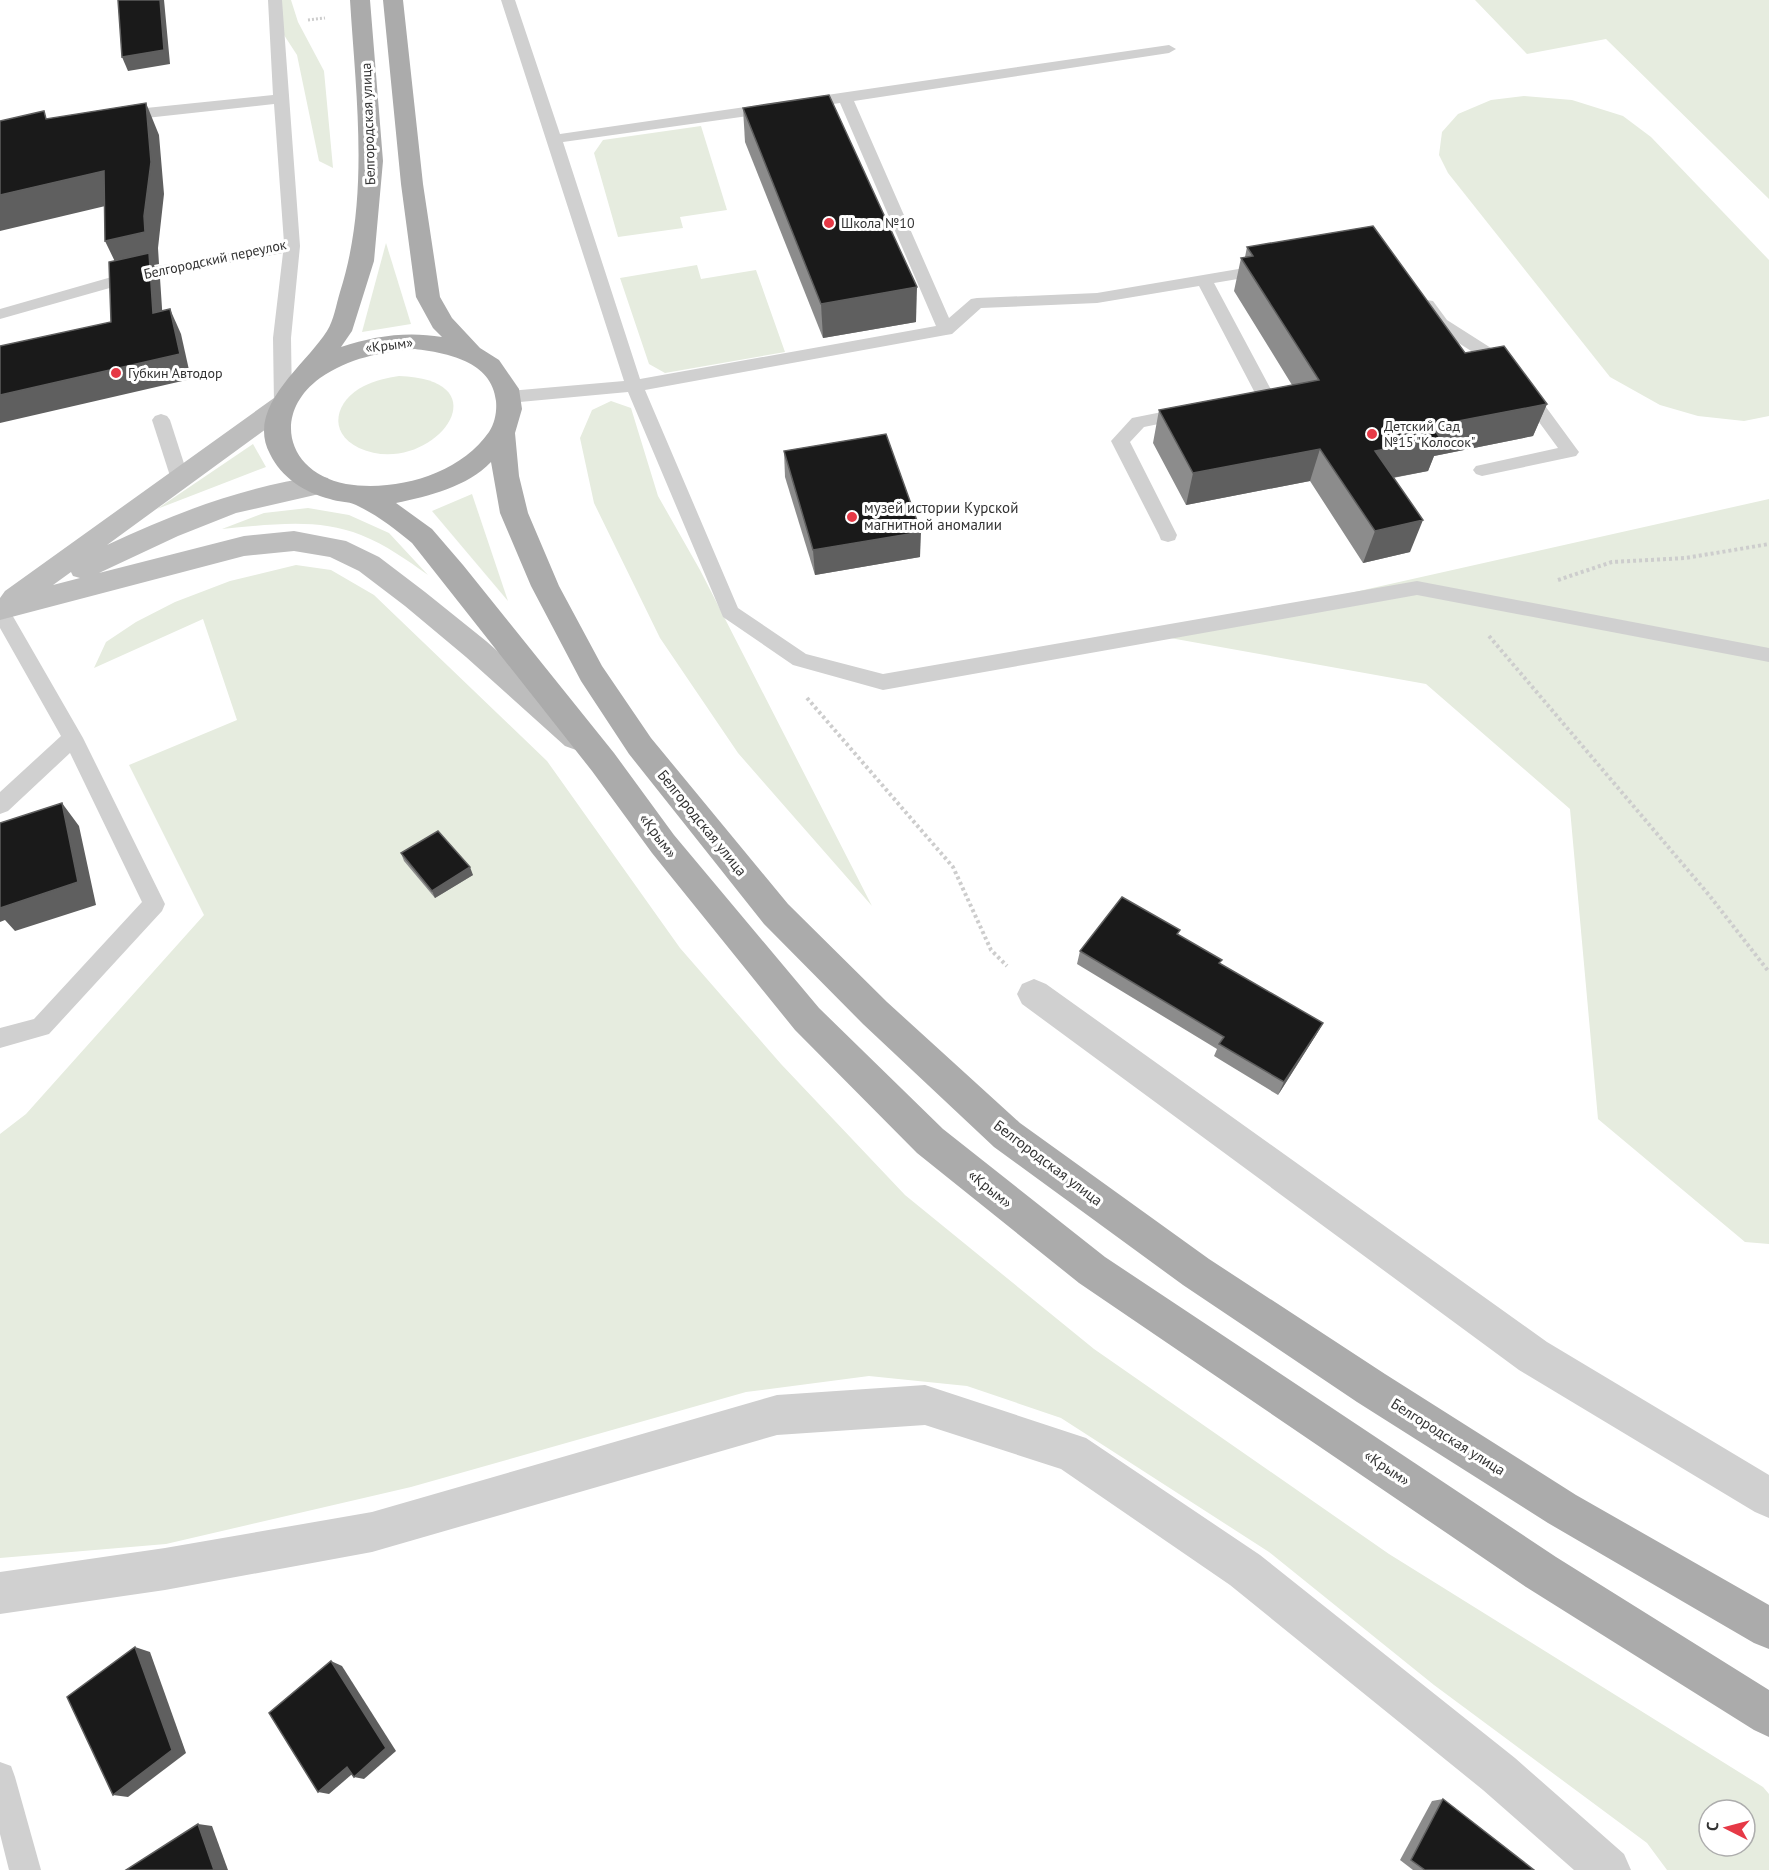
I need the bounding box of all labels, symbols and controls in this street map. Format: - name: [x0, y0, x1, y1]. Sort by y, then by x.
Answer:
- street label: Белгородская улица: [357, 62, 379, 186]
- place label: Школа №10: [841, 214, 915, 232]
- marker: Школа №10: [822, 216, 836, 230]
- street label: Белгородский переулок: [142, 235, 288, 283]
- street label: «Крым»: [364, 333, 414, 357]
- place label: Губкин Автодор: [128, 364, 222, 382]
- marker: Губкин Автодор: [109, 366, 123, 380]
- place label: Детский Сад №15 "Колосок": [1384, 417, 1476, 451]
- marker: Детский Сад №15 "Колосок": [1365, 427, 1379, 441]
- place label: музей истории Курской магнитной аномалии: [864, 498, 1018, 534]
- marker: музей истории Курской магнитной аномалии: [845, 510, 859, 524]
- street label: Белгородская улица: [654, 766, 751, 880]
- street label: «Крым»: [635, 810, 681, 862]
- street label: Белгородская улица: [990, 1116, 1106, 1210]
- street label: «Крым»: [964, 1165, 1016, 1212]
- street label: Белгородская улица: [1388, 1394, 1509, 1479]
- street label: «Крым»: [1361, 1445, 1414, 1490]
- north arrow: [1697, 1798, 1757, 1858]
- text: С: [1702, 1821, 1723, 1832]

